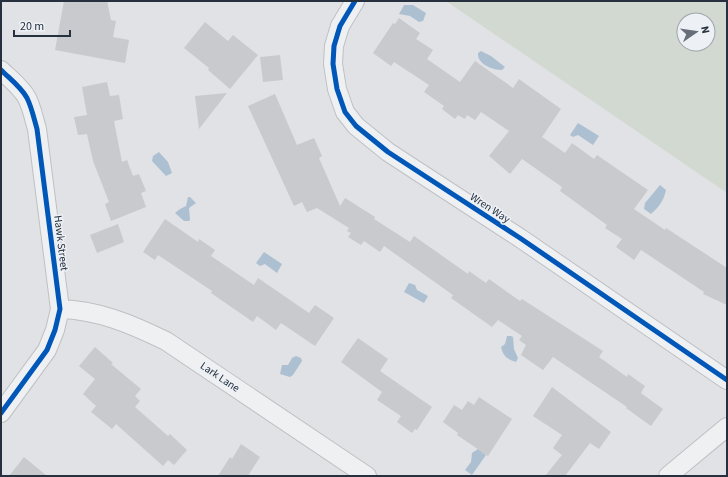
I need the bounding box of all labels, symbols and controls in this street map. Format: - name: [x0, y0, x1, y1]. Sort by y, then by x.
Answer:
- scale bar: [14, 12, 70, 38]
- north arrow: [676, 12, 716, 52]
- text: 20 m: [20, 18, 44, 35]
- text: N: [697, 25, 713, 35]
- street label: Wren Way: [467, 189, 513, 227]
- street label: Hawk Street: [50, 214, 72, 272]
- street label: Lark Lane: [197, 358, 243, 396]

